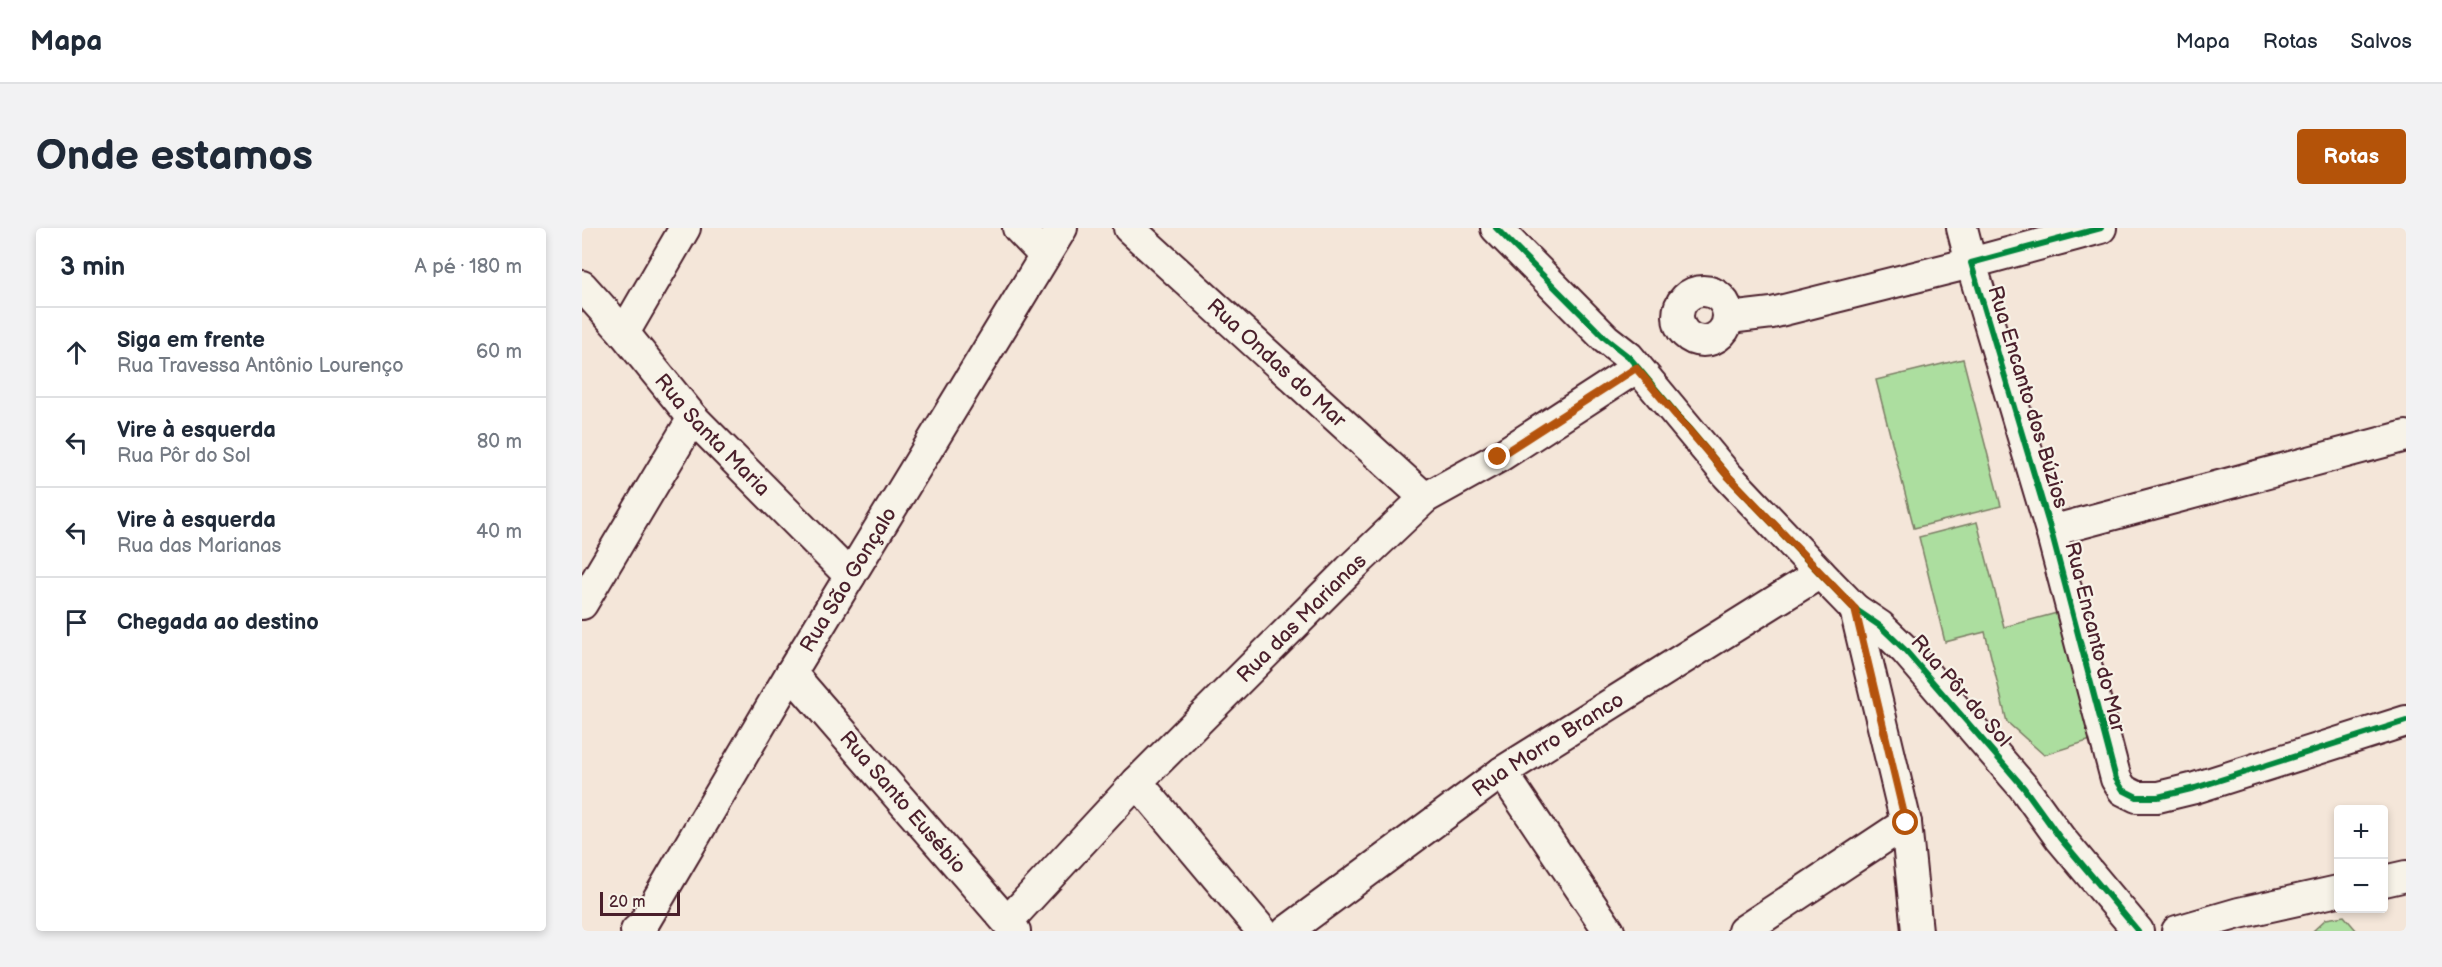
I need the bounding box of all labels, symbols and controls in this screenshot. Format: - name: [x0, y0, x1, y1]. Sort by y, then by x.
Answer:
- text: Mapa: [30, 25, 102, 58]
- text: Mapa: [2176, 29, 2230, 54]
- text: Rotas: [2263, 29, 2318, 54]
- text: Salvos: [2351, 29, 2412, 54]
- button: Rotas: [2297, 129, 2406, 184]
- text: Onde estamos: [36, 131, 313, 182]
- text: 3 min: [60, 252, 125, 283]
- text: A pé · 180 m: [415, 255, 522, 279]
- street label: Rua Encanto dos Búzios: [1982, 283, 2074, 511]
- street label: Rua Ondas do Mar: [1202, 293, 1352, 433]
- text: Siga em frente: [117, 327, 265, 354]
- icon: ahead: [60, 336, 93, 369]
- text: 60 m: [476, 340, 522, 364]
- text: Rua Travessa Antônio Lourenço: [117, 354, 404, 378]
- street label: Rua Santa Maria: [650, 369, 776, 501]
- text: Vire à esquerda: [117, 417, 276, 444]
- icon: left: [60, 426, 93, 459]
- text: 80 m: [477, 430, 522, 454]
- route end: [1484, 443, 1510, 469]
- text: Rua Pôr do Sol: [117, 444, 251, 468]
- street label: Rua São Gonçalo: [794, 502, 902, 656]
- text: Vire à esquerda: [117, 507, 276, 534]
- icon: left: [60, 516, 93, 549]
- text: 40 m: [476, 520, 522, 544]
- text: Rua das Marianas: [117, 534, 281, 558]
- street label: Rua Encanto do Mar: [2059, 539, 2131, 735]
- street label: Rua das Marianas: [1231, 548, 1371, 688]
- icon: arrive: [60, 606, 93, 639]
- text: Chegada ao destino: [117, 609, 319, 636]
- street label: Rua Pôr do Sol: [1906, 630, 2016, 752]
- street label: Rua Morro Branco: [1467, 687, 1628, 802]
- street label: Rua Santo Eusébio: [835, 726, 972, 878]
- map controls: [2334, 805, 2388, 913]
- button: +: [2334, 805, 2388, 859]
- route start: [1892, 809, 1918, 835]
- button: −: [2334, 859, 2388, 913]
- scale bar: [600, 889, 680, 916]
- text: 20 m: [609, 893, 645, 912]

